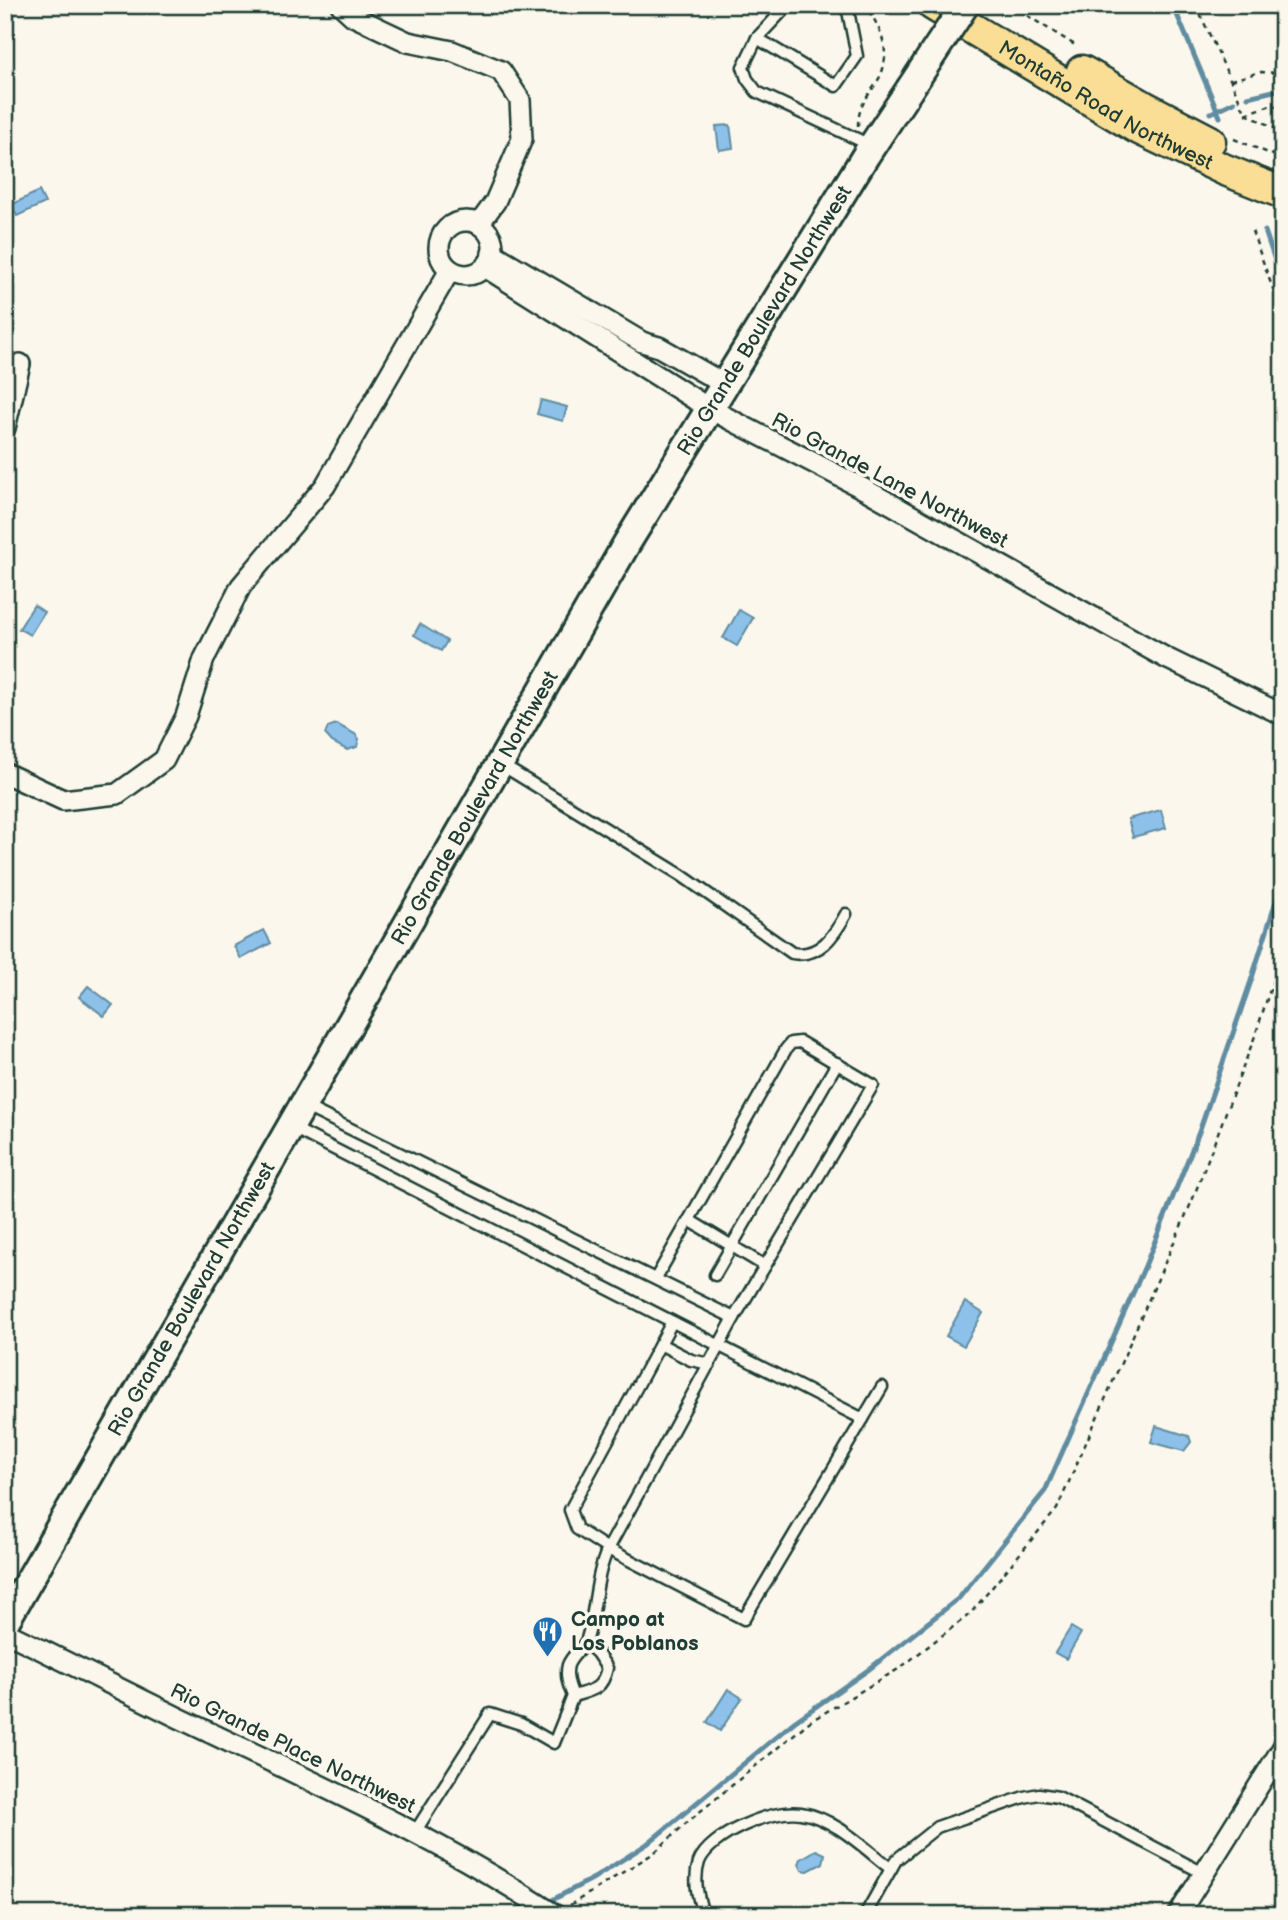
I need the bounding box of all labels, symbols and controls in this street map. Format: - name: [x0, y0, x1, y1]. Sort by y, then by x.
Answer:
- street label: Montaño Road Northwest: [994, 35, 1218, 176]
- street label: Rio Grande Boulevard Northwest: [672, 181, 857, 460]
- street label: Rio Grande Lane Northwest: [767, 407, 1013, 554]
- street label: Rio Grande Boulevard Northwest: [386, 666, 564, 949]
- street label: Rio Grande Boulevard Northwest: [103, 1157, 281, 1441]
- place label: Campo at Los Poblanos: [571, 1607, 699, 1656]
- restaurant icon: Campo at Los Poblanos: [531, 1614, 565, 1658]
- street label: Rio Grande Place Northwest: [166, 1678, 420, 1819]

